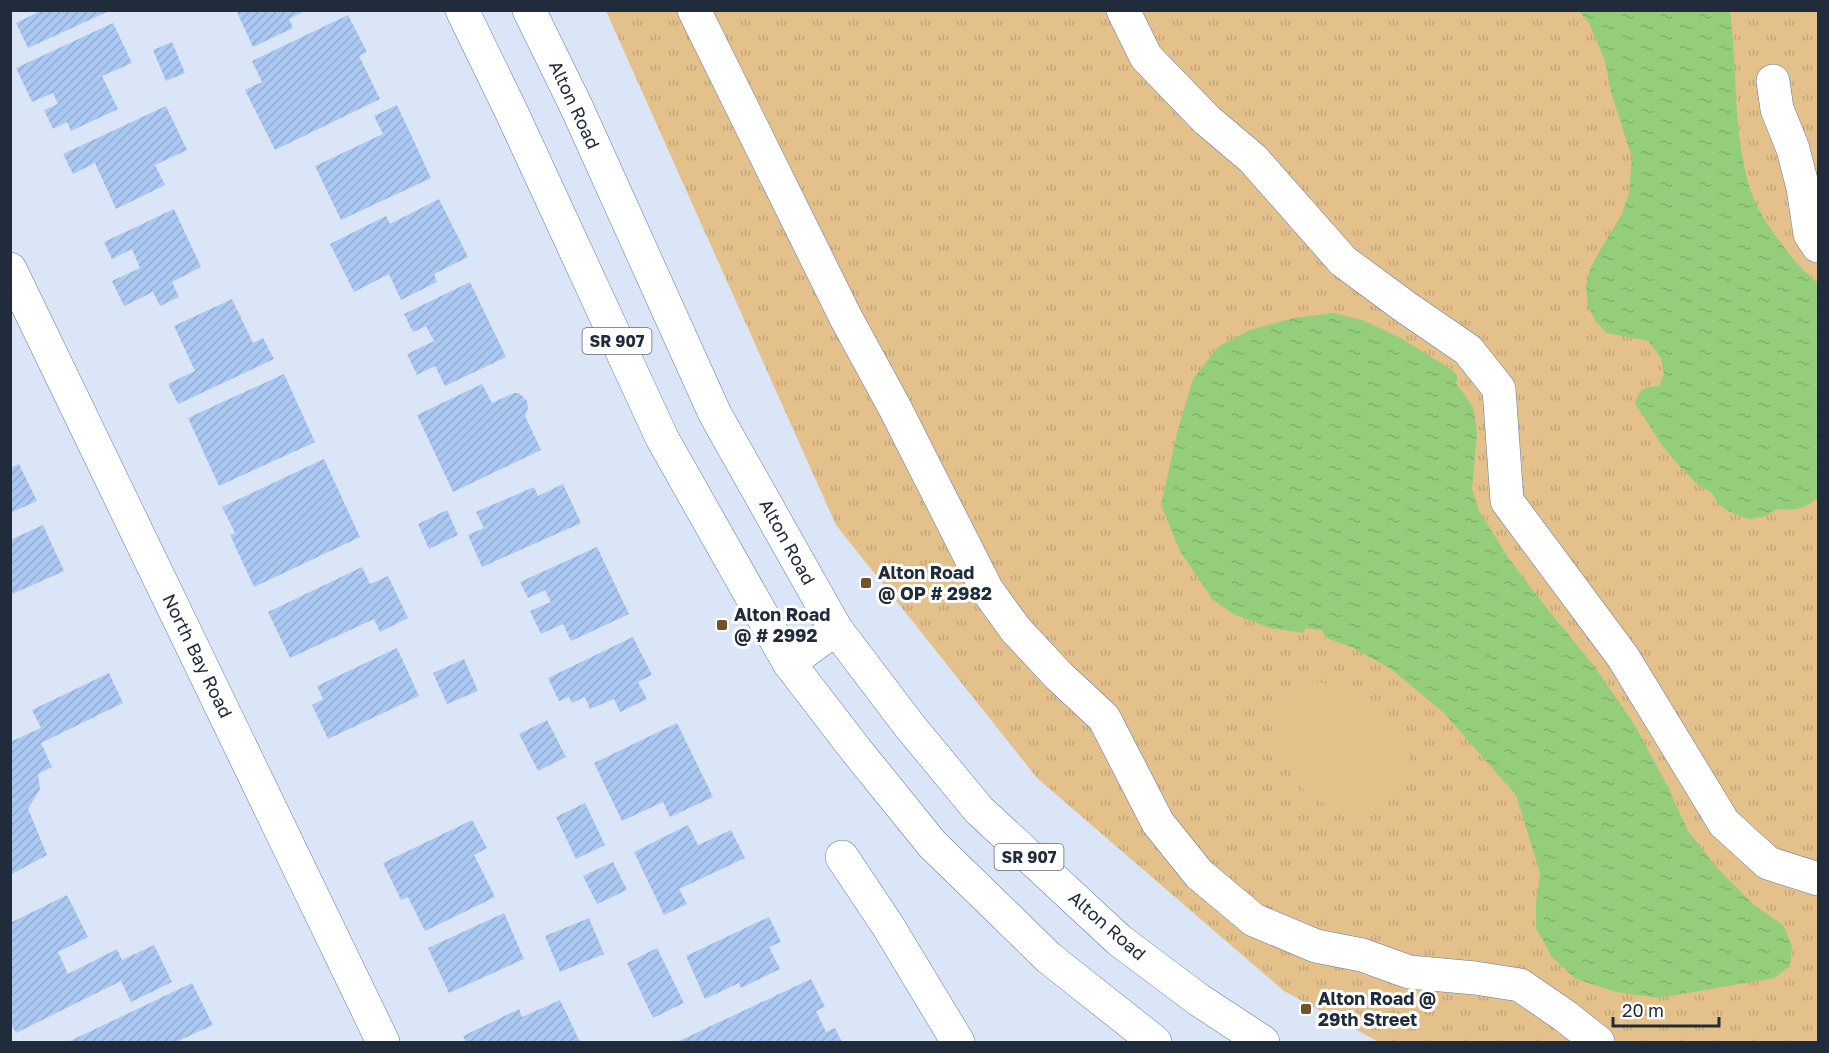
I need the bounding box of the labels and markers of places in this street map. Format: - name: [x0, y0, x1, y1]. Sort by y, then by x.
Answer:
- place label: Alton Road @ OP # 2982: [878, 561, 992, 604]
- marker: Alton Road @ OP # 2982: [859, 576, 873, 590]
- place label: Alton Road @ # 2992: [734, 603, 830, 646]
- marker: Alton Road @ # 2992: [715, 618, 729, 632]
- place label: Alton Road @ 29th Street: [1318, 987, 1436, 1030]
- marker: Alton Road @ 29th Street: [1299, 1002, 1313, 1016]

